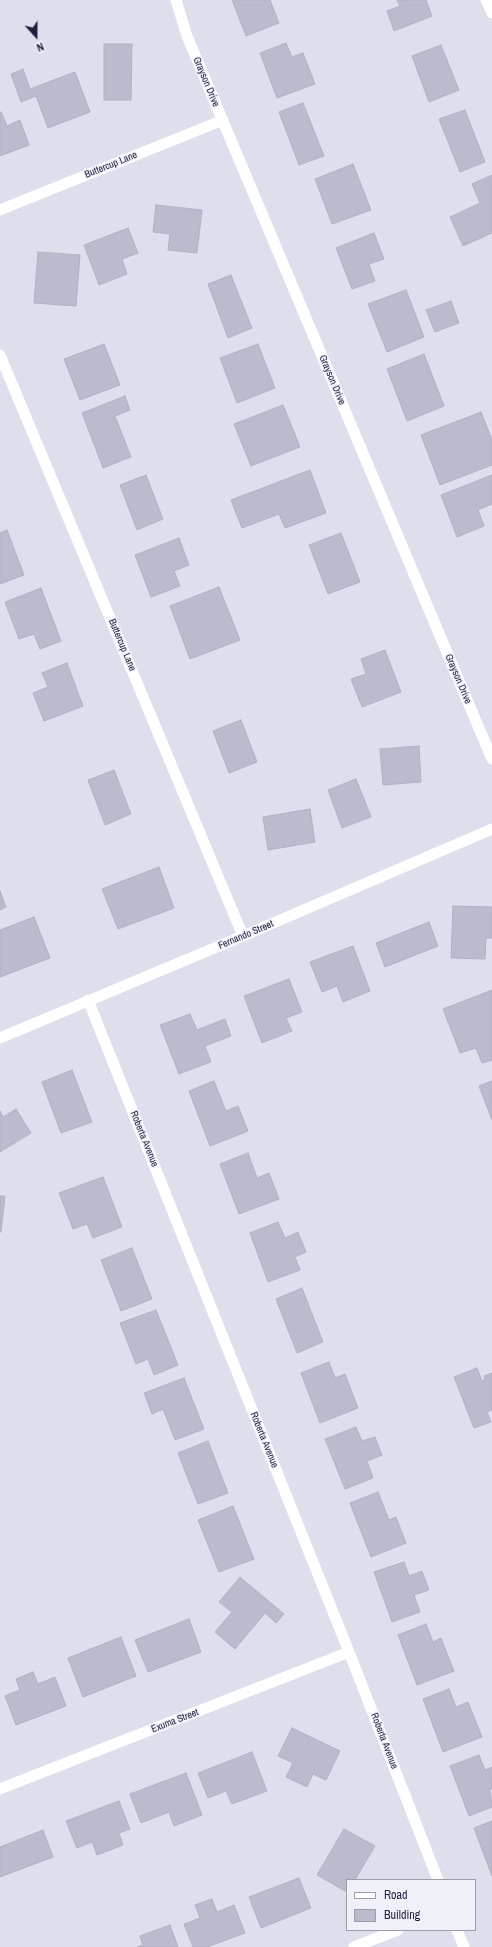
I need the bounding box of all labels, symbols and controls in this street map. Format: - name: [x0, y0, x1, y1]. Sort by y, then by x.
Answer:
- north arrow: [16, 16, 56, 56]
- text: N: [35, 39, 46, 55]
- street label: Grayson Drive: [190, 55, 222, 109]
- street label: Buttercup Lane: [83, 149, 139, 181]
- street label: Grayson Drive: [316, 353, 348, 407]
- street label: Buttercup Lane: [106, 617, 138, 673]
- street label: Grayson Drive: [442, 652, 474, 706]
- street label: Fernando Street: [217, 918, 275, 952]
- street label: Roberta Avenue: [127, 1109, 161, 1169]
- street label: Roberta Avenue: [247, 1410, 281, 1470]
- street label: Exuma Street: [150, 1706, 200, 1736]
- street label: Roberta Avenue: [368, 1711, 400, 1771]
- legend: [346, 1879, 476, 1931]
- text: Road: [384, 1887, 408, 1903]
- text: Building: [384, 1907, 420, 1923]

